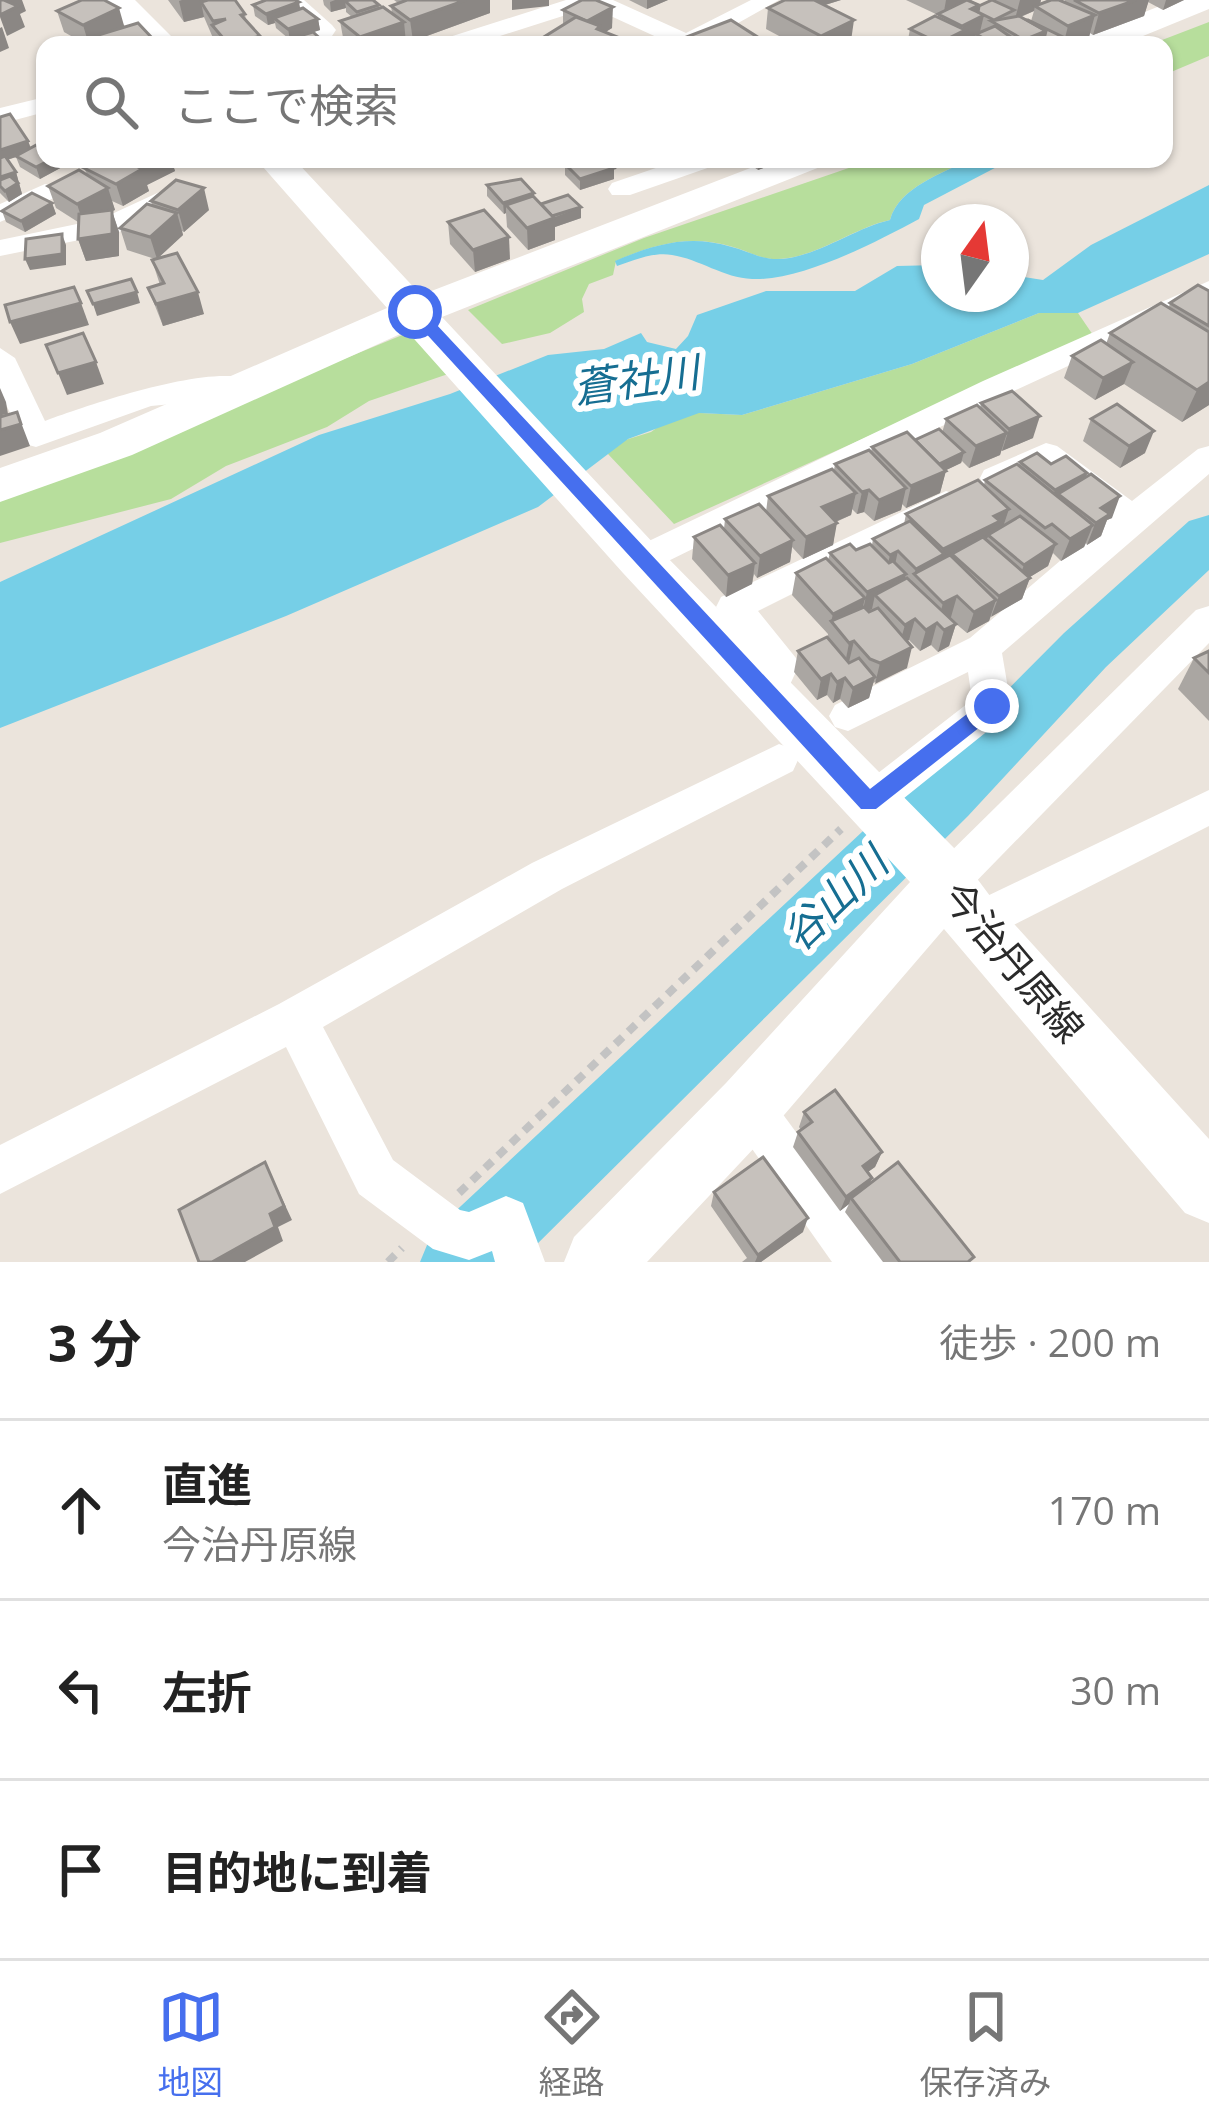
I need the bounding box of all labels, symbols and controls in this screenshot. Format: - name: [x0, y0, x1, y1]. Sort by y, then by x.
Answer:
- search box: [36, 36, 1173, 168]
- icon: search: [78, 69, 144, 135]
- text: ここで検索: [174, 74, 399, 135]
- north arrow: [921, 204, 1029, 312]
- route start: [388, 285, 442, 339]
- water label: 蒼社川: [569, 341, 706, 416]
- route end: [965, 679, 1019, 733]
- water label: 谷山川: [769, 831, 902, 962]
- street label: 今治丹原線: [931, 869, 1097, 1053]
- text: 3 分: [48, 1307, 141, 1377]
- text: 徒歩 · 200 m: [939, 1315, 1161, 1368]
- text: 直進: [162, 1453, 252, 1514]
- icon: ahead: [48, 1477, 114, 1543]
- text: 170 m: [1048, 1483, 1161, 1536]
- text: 今治丹原線: [162, 1517, 357, 1570]
- icon: left: [48, 1657, 114, 1723]
- text: 左折: [162, 1661, 252, 1722]
- text: 30 m: [1070, 1663, 1161, 1716]
- icon: arrive: [48, 1837, 114, 1903]
- text: 目的地に到着: [162, 1841, 432, 1902]
- tab: 地図: [158, 1984, 224, 2104]
- tab: 経路: [539, 1984, 605, 2104]
- tab: 保存済み: [920, 1984, 1052, 2104]

